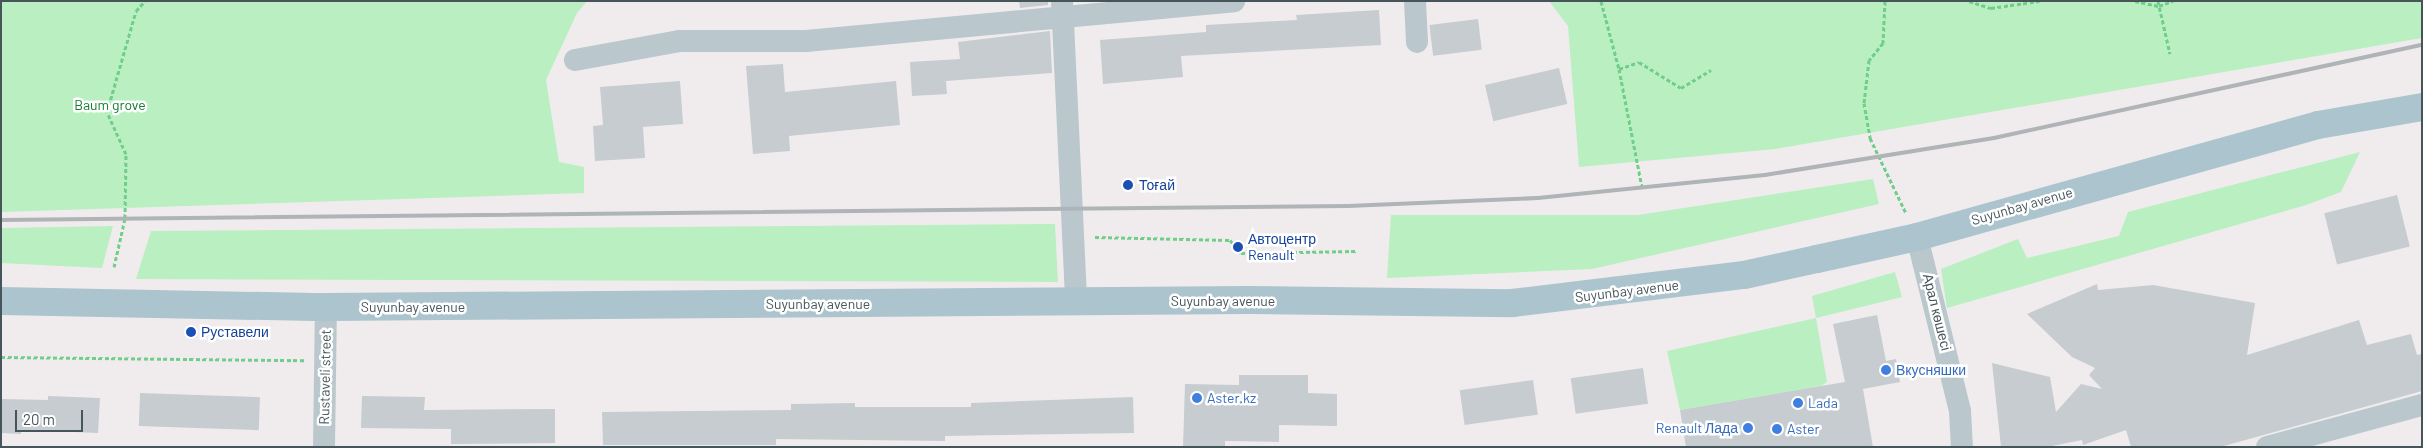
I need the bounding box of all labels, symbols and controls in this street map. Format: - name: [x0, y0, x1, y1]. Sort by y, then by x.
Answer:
- park label: Baum grove: [74, 97, 146, 113]
- place label: Тоғай: [1139, 177, 1175, 193]
- marker: Тоғай: [1121, 178, 1135, 192]
- street label: Suyunbay avenue: [1969, 184, 2075, 228]
- place label: Автоцентр Renault: [1248, 231, 1316, 264]
- marker: Автоцентр Renault: [1232, 241, 1244, 253]
- street label: Арал көшесі: [1919, 272, 1955, 352]
- street label: Suyunbay avenue: [1574, 276, 1680, 306]
- street label: Suyunbay avenue: [1171, 293, 1275, 309]
- street label: Suyunbay avenue: [766, 296, 870, 312]
- street label: Suyunbay avenue: [361, 299, 465, 315]
- place label: Руставели: [201, 324, 269, 340]
- marker: Руставели: [185, 326, 197, 338]
- street label: Rustaveli street: [316, 329, 334, 425]
- place label: Вкусняшки: [1896, 362, 1966, 378]
- marker: Вкусняшки: [1880, 364, 1892, 376]
- place label: Aster.kz: [1207, 390, 1256, 406]
- marker: Aster.kz: [1191, 392, 1203, 404]
- place label: Lada: [1808, 395, 1838, 411]
- marker: Lada: [1792, 397, 1804, 409]
- scale bar: [18, 400, 85, 432]
- text: 20 m: [23, 410, 55, 428]
- place label: Renault Лада: [1656, 420, 1738, 436]
- place label: Aster: [1787, 421, 1820, 437]
- marker: Renault Лада: [1742, 422, 1754, 434]
- marker: Aster: [1771, 423, 1783, 435]

